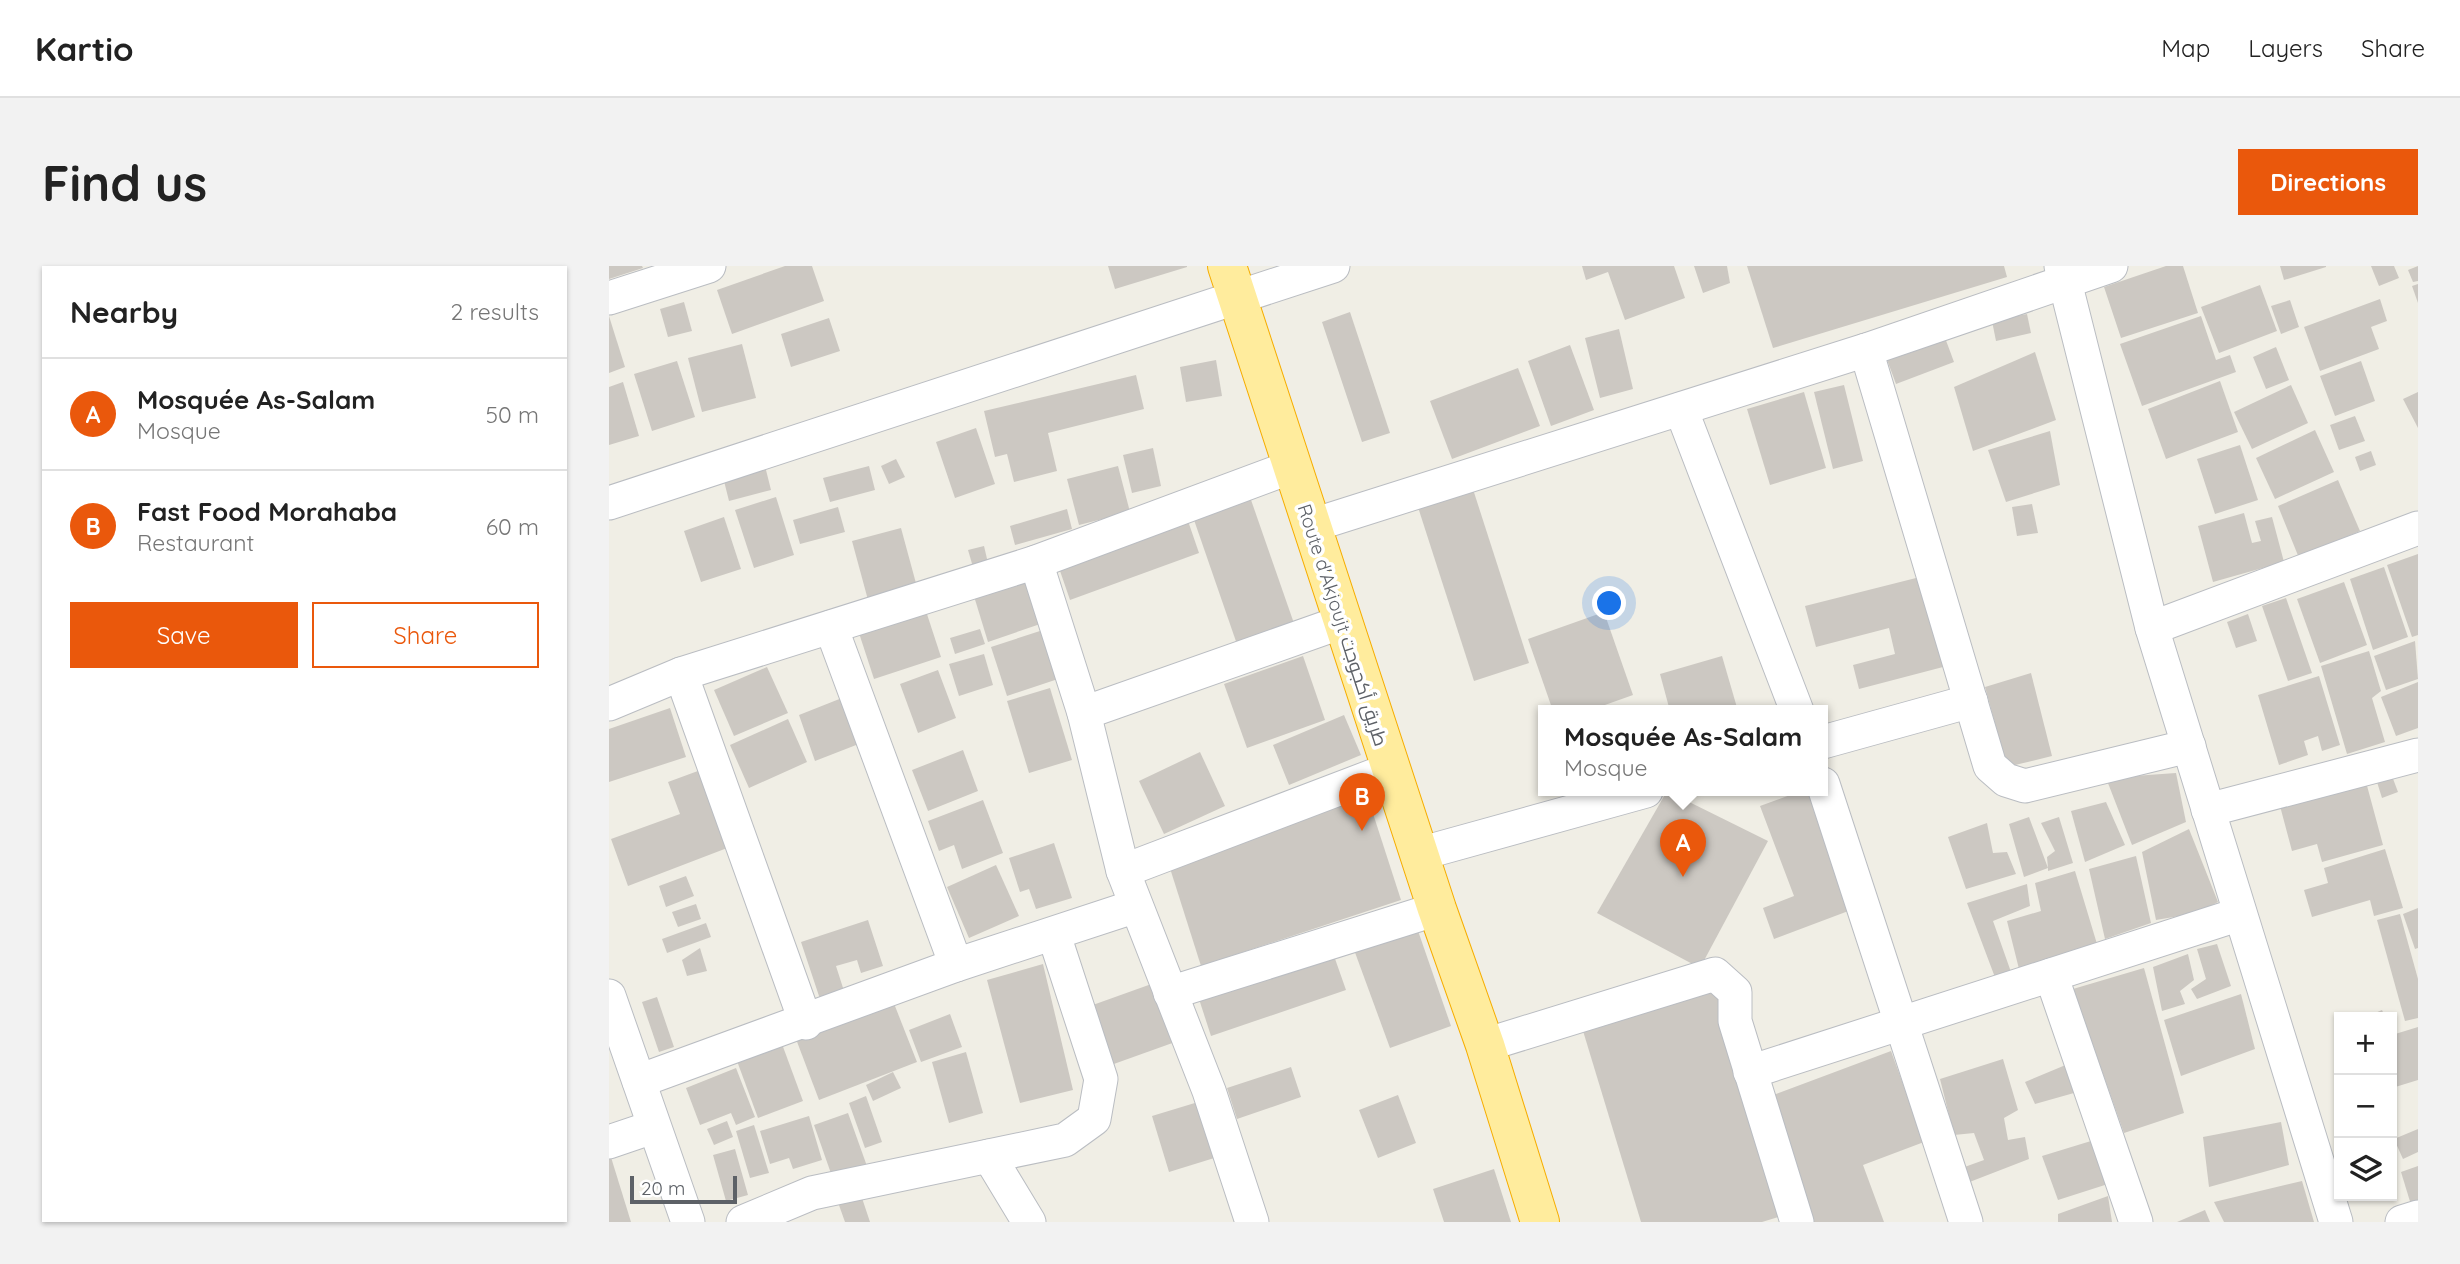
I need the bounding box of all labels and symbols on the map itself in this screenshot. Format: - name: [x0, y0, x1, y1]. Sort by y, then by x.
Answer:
- street label: Route d'Akjoujt طريق أكجوجت: [1292, 501, 1394, 749]
- your location: [1592, 586, 1626, 620]
- pin: B: [1339, 773, 1385, 831]
- pin: A: [1660, 819, 1706, 877]
- scale bar: [630, 1173, 737, 1205]

